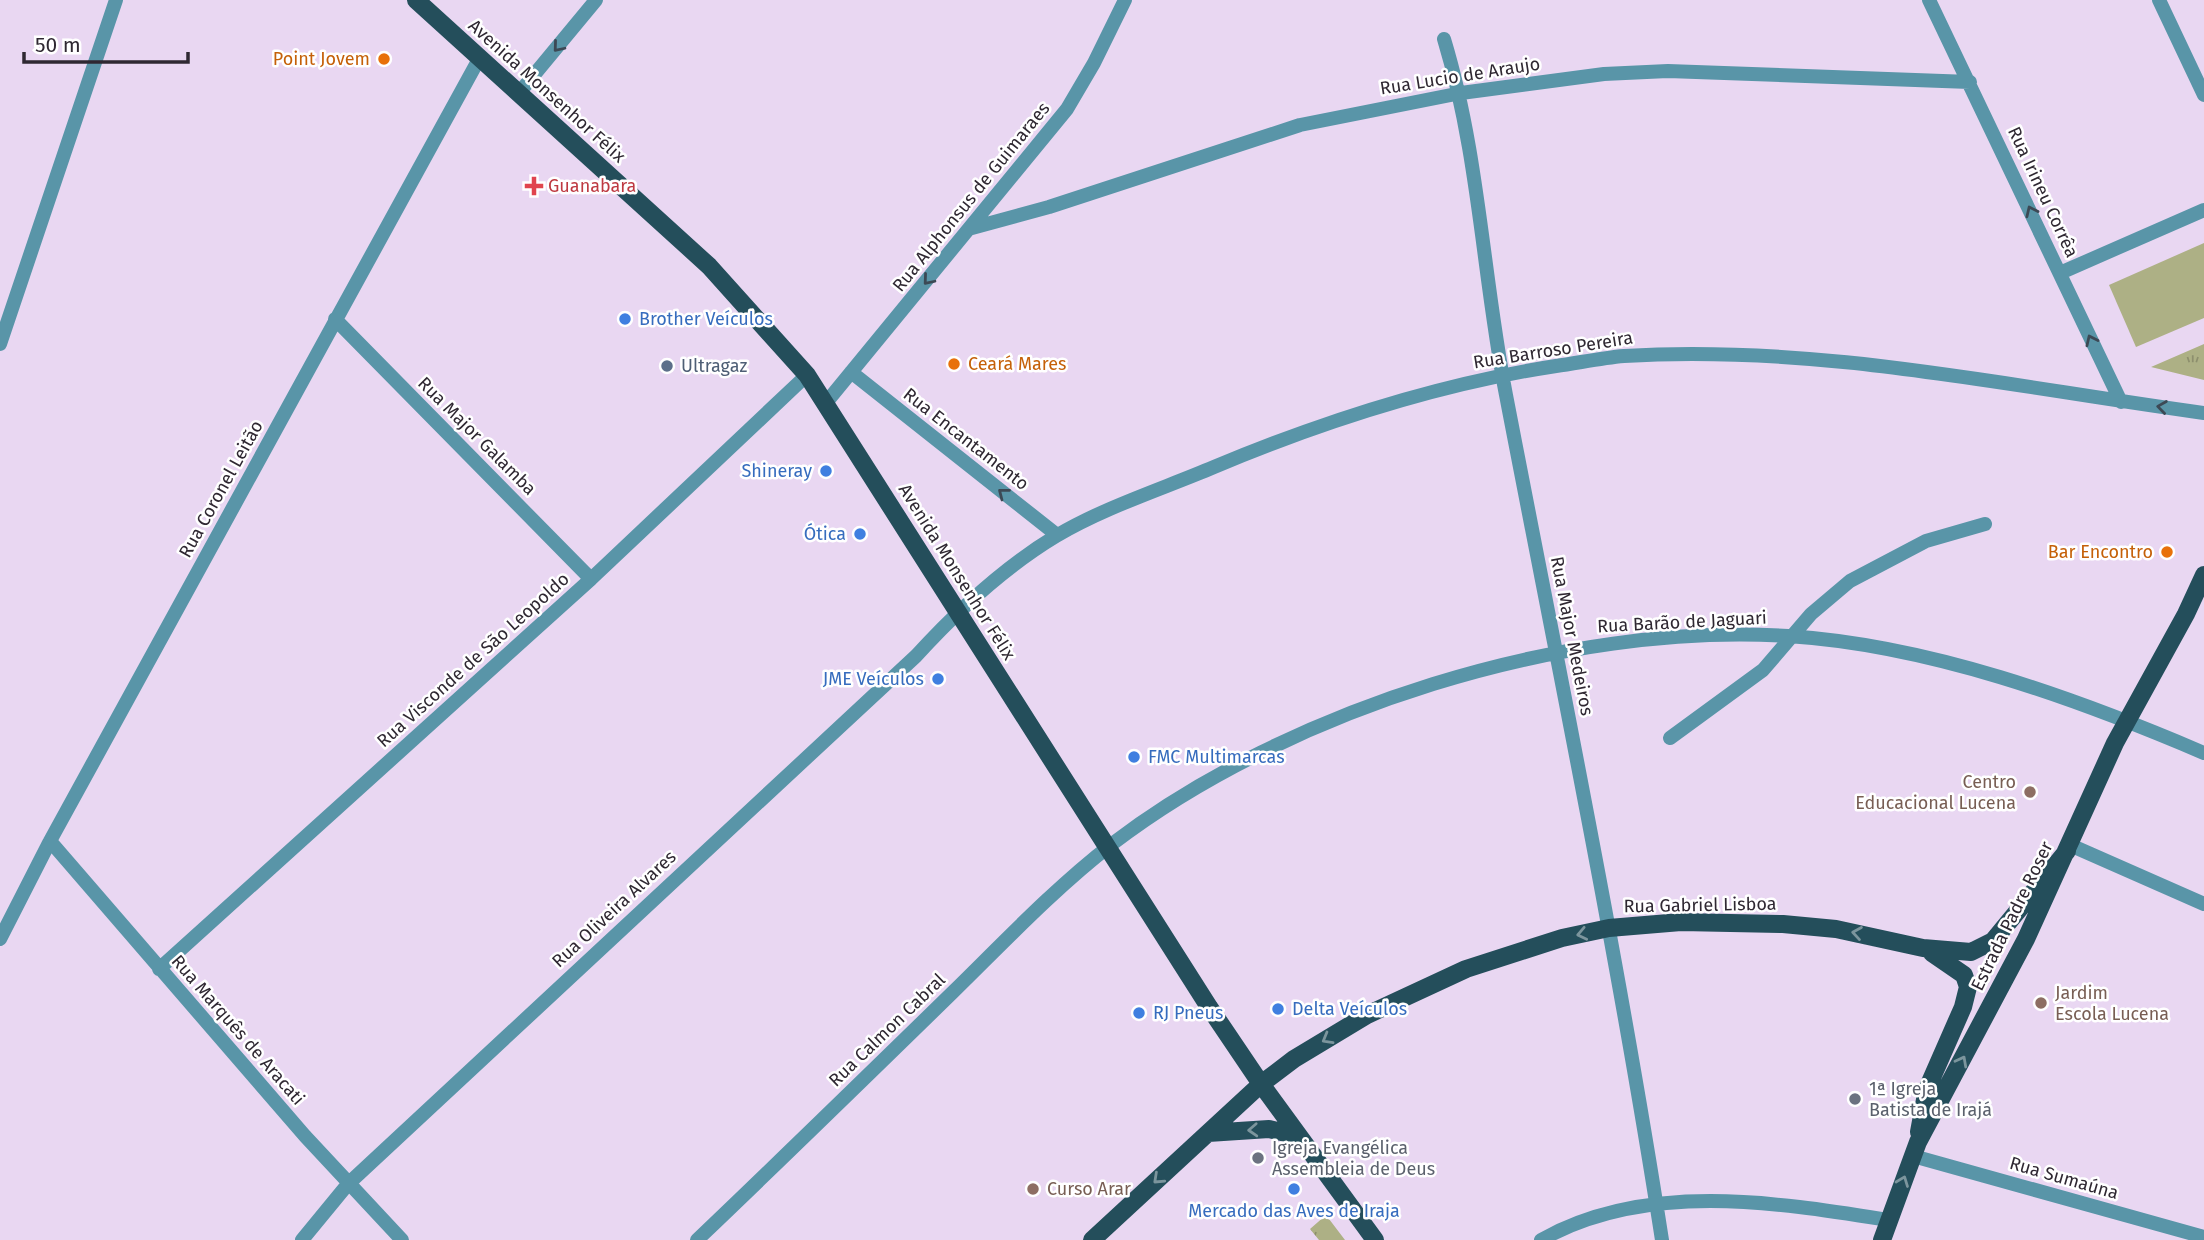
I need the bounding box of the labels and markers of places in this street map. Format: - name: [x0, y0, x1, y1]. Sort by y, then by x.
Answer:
- place label: Point Jovem: [273, 48, 370, 70]
- marker: Point Jovem: [376, 51, 392, 67]
- place label: Guanabara: [548, 175, 636, 197]
- marker: Guanabara: [526, 178, 542, 194]
- place label: Brother Veículos: [639, 308, 773, 330]
- marker: Brother Veículos: [617, 311, 633, 327]
- place label: Ceará Mares: [968, 353, 1066, 375]
- place label: Ultragaz: [681, 355, 747, 377]
- marker: Ceará Mares: [946, 356, 962, 372]
- marker: Ultragaz: [659, 358, 675, 374]
- place label: Shineray: [742, 460, 812, 482]
- marker: Shineray: [818, 463, 834, 479]
- place label: Ótica: [804, 523, 846, 545]
- marker: Ótica: [852, 526, 868, 542]
- place label: Bar Encontro: [2048, 541, 2153, 563]
- marker: Bar Encontro: [2159, 544, 2175, 560]
- place label: JME Veículos: [823, 668, 924, 690]
- marker: JME Veículos: [930, 671, 946, 687]
- place label: FMC Multimarcas: [1148, 746, 1285, 768]
- marker: FMC Multimarcas: [1126, 749, 1142, 765]
- place label: Centro Educacional Lucena: [1855, 771, 2016, 814]
- marker: Centro Educacional Lucena: [2022, 784, 2038, 800]
- place label: Jardim Escola Lucena: [2055, 982, 2169, 1025]
- marker: Jardim Escola Lucena: [2033, 995, 2049, 1011]
- place label: Delta Veículos: [1292, 998, 1407, 1020]
- marker: Delta Veículos: [1270, 1001, 1286, 1017]
- place label: RJ Pneus: [1153, 1002, 1223, 1024]
- marker: RJ Pneus: [1131, 1005, 1147, 1021]
- place label: 1ª Igreja Batista de Irajá: [1869, 1078, 1992, 1121]
- marker: 1ª Igreja Batista de Irajá: [1847, 1091, 1863, 1107]
- place label: Igreja Evangélica Assembleia de Deus: [1272, 1137, 1435, 1180]
- marker: Igreja Evangélica Assembleia de Deus: [1250, 1150, 1266, 1166]
- place label: Curso Arar: [1047, 1178, 1131, 1200]
- marker: Curso Arar: [1025, 1181, 1041, 1197]
- marker: Mercado das Aves de Iraja: [1286, 1181, 1302, 1197]
- place label: Mercado das Aves de Iraja: [1188, 1200, 1400, 1222]

